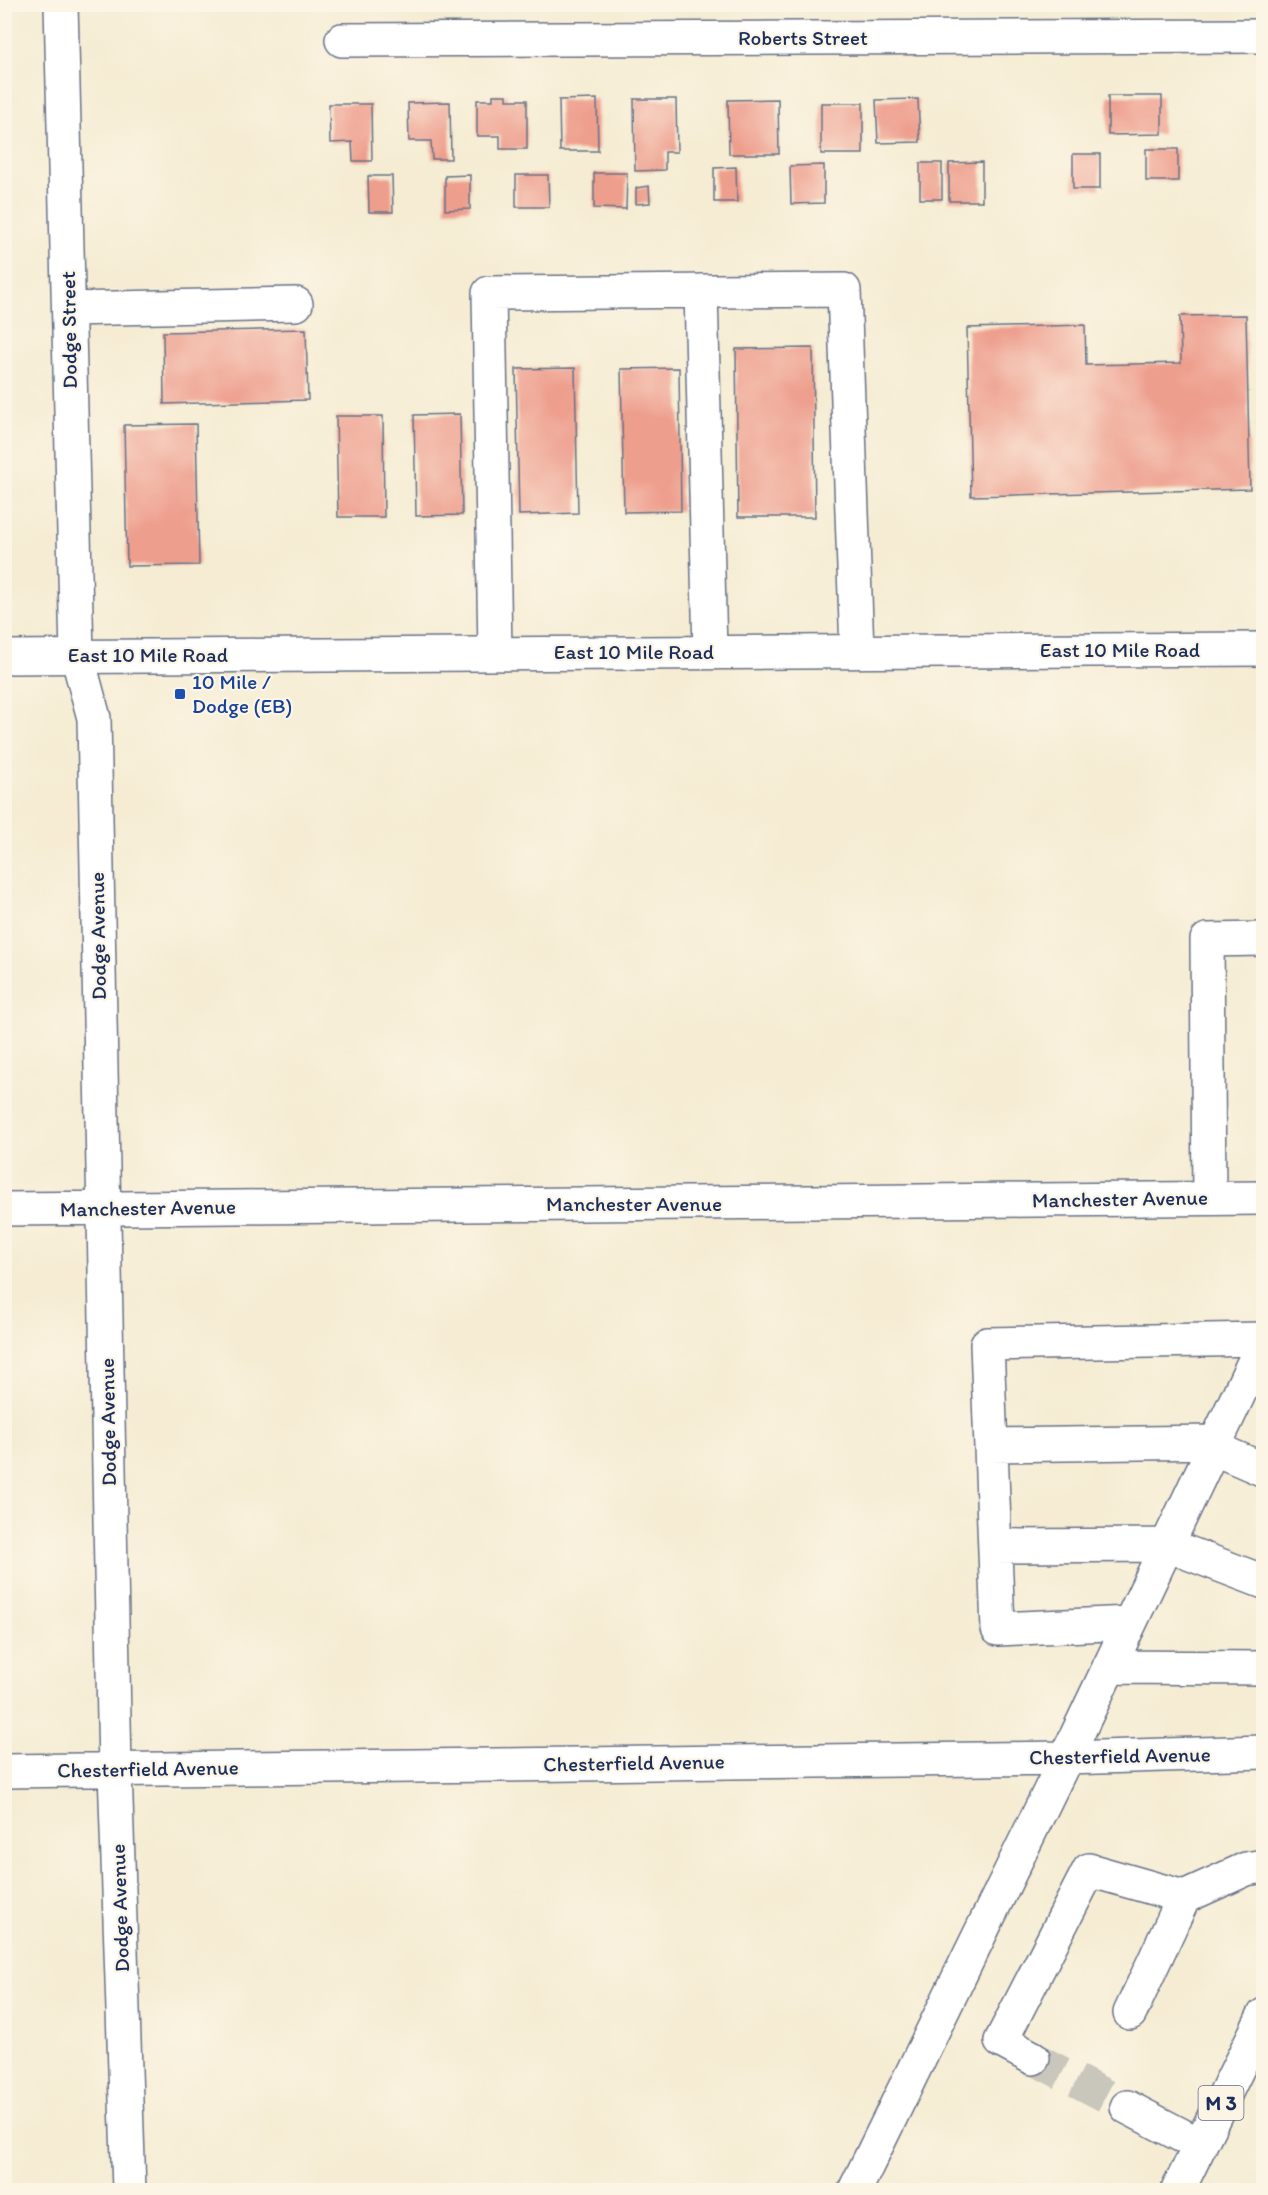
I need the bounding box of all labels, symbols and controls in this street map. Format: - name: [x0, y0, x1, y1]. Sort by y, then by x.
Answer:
- street label: Roberts Street: [738, 25, 868, 50]
- street label: Dodge Street: [55, 271, 82, 389]
- street label: East 10 Mile Road: [1040, 637, 1200, 662]
- street label: East 10 Mile Road: [554, 639, 714, 664]
- street label: East 10 Mile Road: [68, 642, 228, 667]
- place label: 10 Mile / Dodge (EB): [192, 669, 292, 718]
- marker: 10 Mile / Dodge (EB): [173, 687, 187, 701]
- street label: Dodge Avenue: [84, 872, 111, 1000]
- street label: Manchester Avenue: [1032, 1184, 1208, 1213]
- street label: Manchester Avenue: [546, 1191, 722, 1216]
- street label: Manchester Avenue: [60, 1193, 236, 1222]
- street label: Dodge Avenue: [94, 1358, 121, 1486]
- street label: Chesterfield Avenue: [1029, 1741, 1211, 1770]
- street label: Chesterfield Avenue: [543, 1748, 725, 1777]
- street label: Chesterfield Avenue: [57, 1754, 239, 1783]
- street label: Dodge Avenue: [105, 1843, 134, 1973]
- road number: M 3: [1198, 2086, 1244, 2120]

